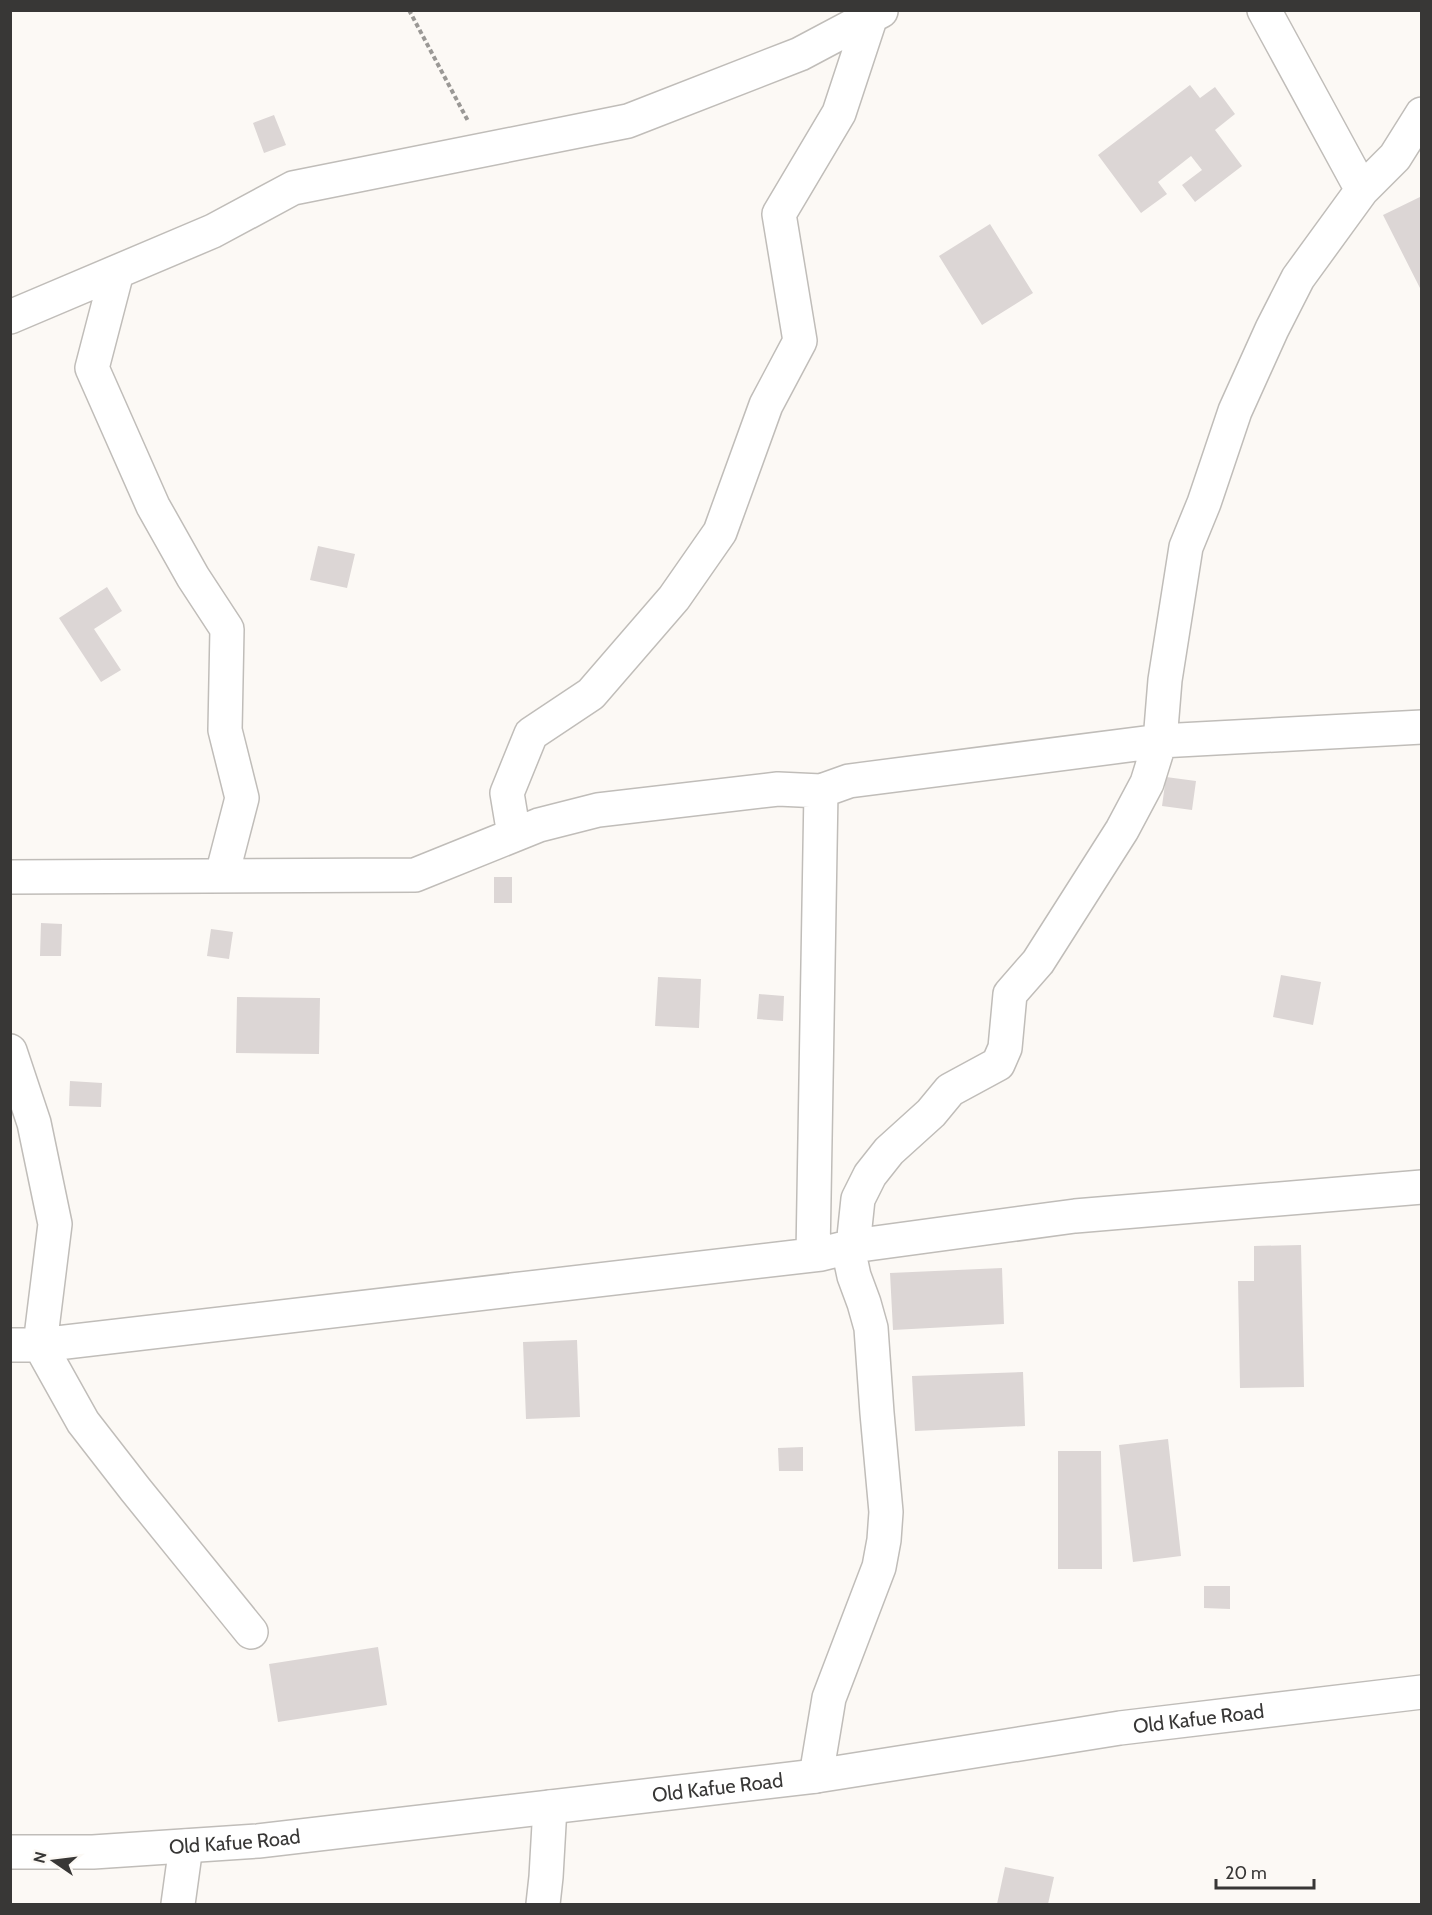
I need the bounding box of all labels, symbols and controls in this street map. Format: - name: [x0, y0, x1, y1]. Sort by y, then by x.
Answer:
- street label: Old Kafue Road: [1132, 1699, 1265, 1738]
- street label: Old Kafue Road: [651, 1768, 784, 1807]
- street label: Old Kafue Road: [168, 1824, 302, 1859]
- north arrow: [24, 1831, 84, 1891]
- text: N: [29, 1850, 51, 1865]
- scale bar: [1216, 1852, 1314, 1890]
- text: 20 m: [1225, 1862, 1267, 1884]

